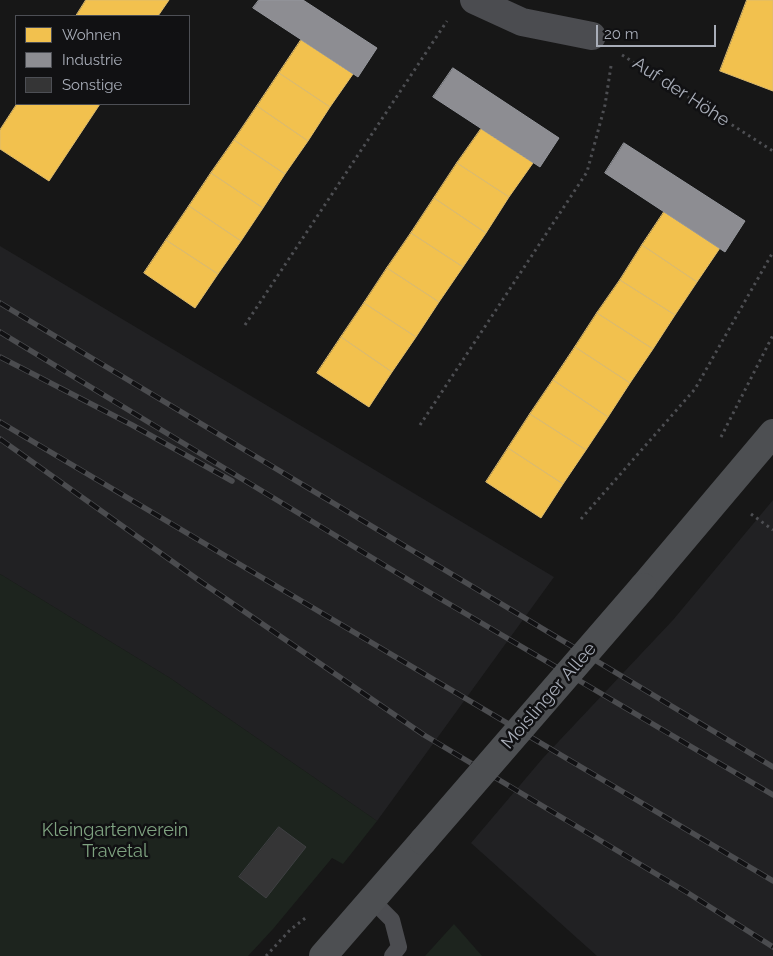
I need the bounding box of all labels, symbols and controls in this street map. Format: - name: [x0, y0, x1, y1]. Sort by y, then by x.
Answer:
- legend: [15, 15, 190, 105]
- scale bar: [598, 15, 718, 47]
- text: 20 m: [604, 25, 639, 43]
- text: Wohnen: [62, 26, 121, 44]
- text: Industrie: [62, 51, 122, 69]
- street label: Auf der Höhe: [629, 53, 733, 131]
- text: Sonstige: [62, 76, 122, 94]
- street label: Moislinger Allee: [497, 638, 601, 754]
- park label: Kleingartenverein Travetal: [42, 820, 188, 862]

